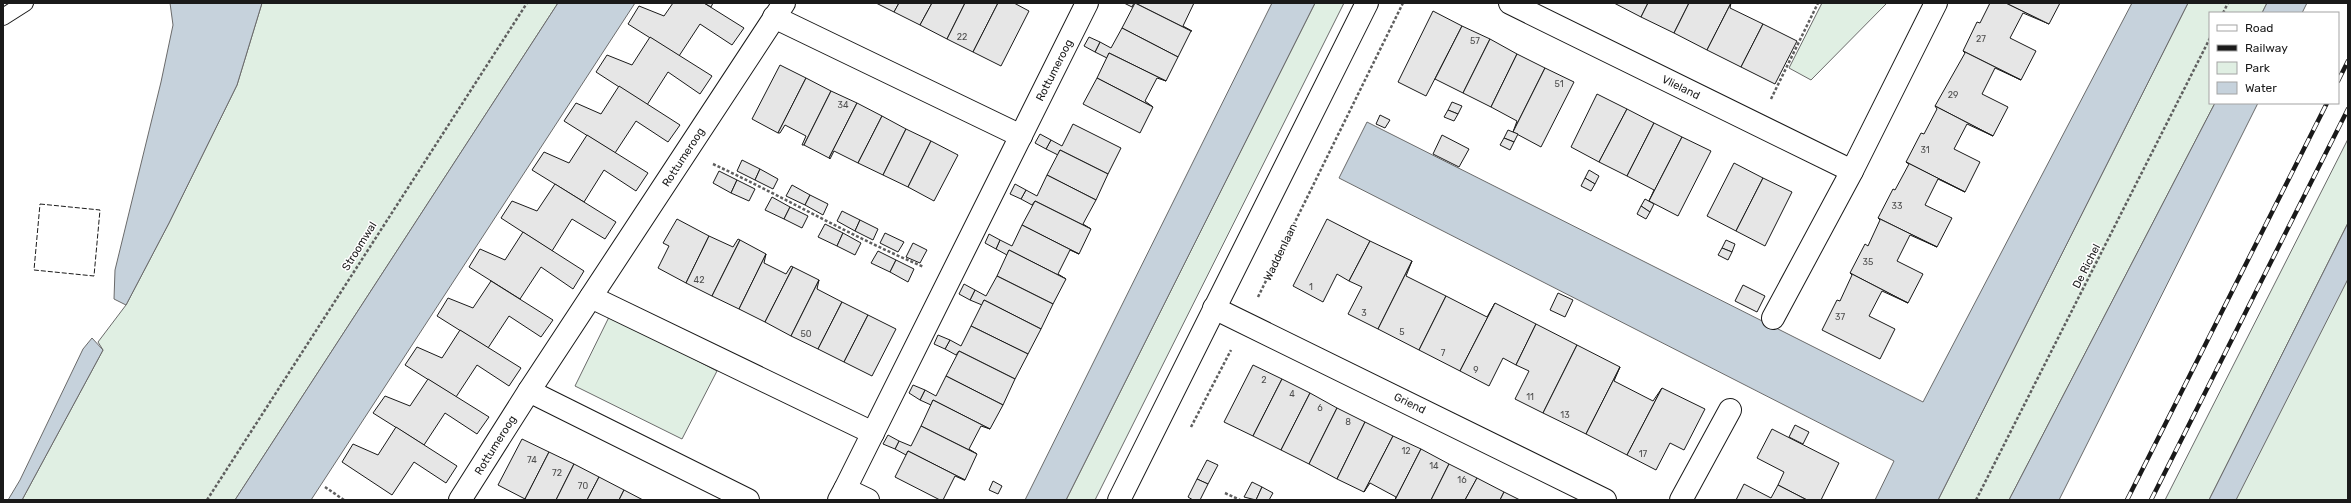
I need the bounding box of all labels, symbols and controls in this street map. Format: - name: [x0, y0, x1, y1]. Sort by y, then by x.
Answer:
- legend: [2209, 12, 2339, 104]
- text: Road: [2245, 21, 2273, 35]
- house number: 22: [957, 32, 967, 42]
- house number: 27: [1976, 34, 1986, 44]
- house number: 57: [1470, 36, 1480, 46]
- street label: Rottumeroog: [1033, 37, 1076, 103]
- text: Railway: [2245, 41, 2288, 55]
- text: Park: [2245, 61, 2271, 75]
- street label: Vlieland: [1660, 73, 1702, 102]
- house number: 51: [1554, 79, 1564, 89]
- text: Water: [2245, 81, 2277, 95]
- house number: 29: [1948, 90, 1958, 100]
- house number: 34: [838, 100, 849, 110]
- street label: Rottumeroog: [659, 125, 707, 189]
- house number: 31: [1920, 145, 1930, 155]
- house number: 33: [1892, 201, 1902, 211]
- street label: Stroomwal: [339, 220, 379, 273]
- street label: Waddenlaan: [1261, 221, 1300, 283]
- street label: De Richel: [2070, 242, 2103, 291]
- house number: 35: [1863, 257, 1873, 267]
- house number: 42: [694, 275, 704, 285]
- house number: 1: [1309, 282, 1313, 292]
- house number: 3: [1361, 308, 1367, 318]
- house number: 37: [1835, 312, 1845, 322]
- house number: 5: [1399, 327, 1405, 337]
- house number: 50: [800, 329, 812, 339]
- house number: 7: [1441, 348, 1446, 358]
- house number: 9: [1473, 365, 1479, 375]
- house number: 2: [1261, 375, 1267, 385]
- house number: 4: [1289, 389, 1295, 399]
- street label: Griend: [1392, 390, 1428, 417]
- house number: 11: [1526, 392, 1534, 402]
- house number: 6: [1317, 403, 1323, 413]
- house number: 13: [1560, 410, 1570, 420]
- street label: Rottumeroog: [472, 413, 519, 477]
- house number: 8: [1345, 417, 1351, 427]
- house number: 12: [1401, 446, 1411, 456]
- house number: 17: [1639, 449, 1648, 459]
- house number: 74: [527, 455, 537, 465]
- house number: 14: [1429, 461, 1439, 471]
- house number: 72: [552, 468, 562, 478]
- house number: 16: [1457, 475, 1467, 485]
- house number: 70: [578, 481, 588, 491]

